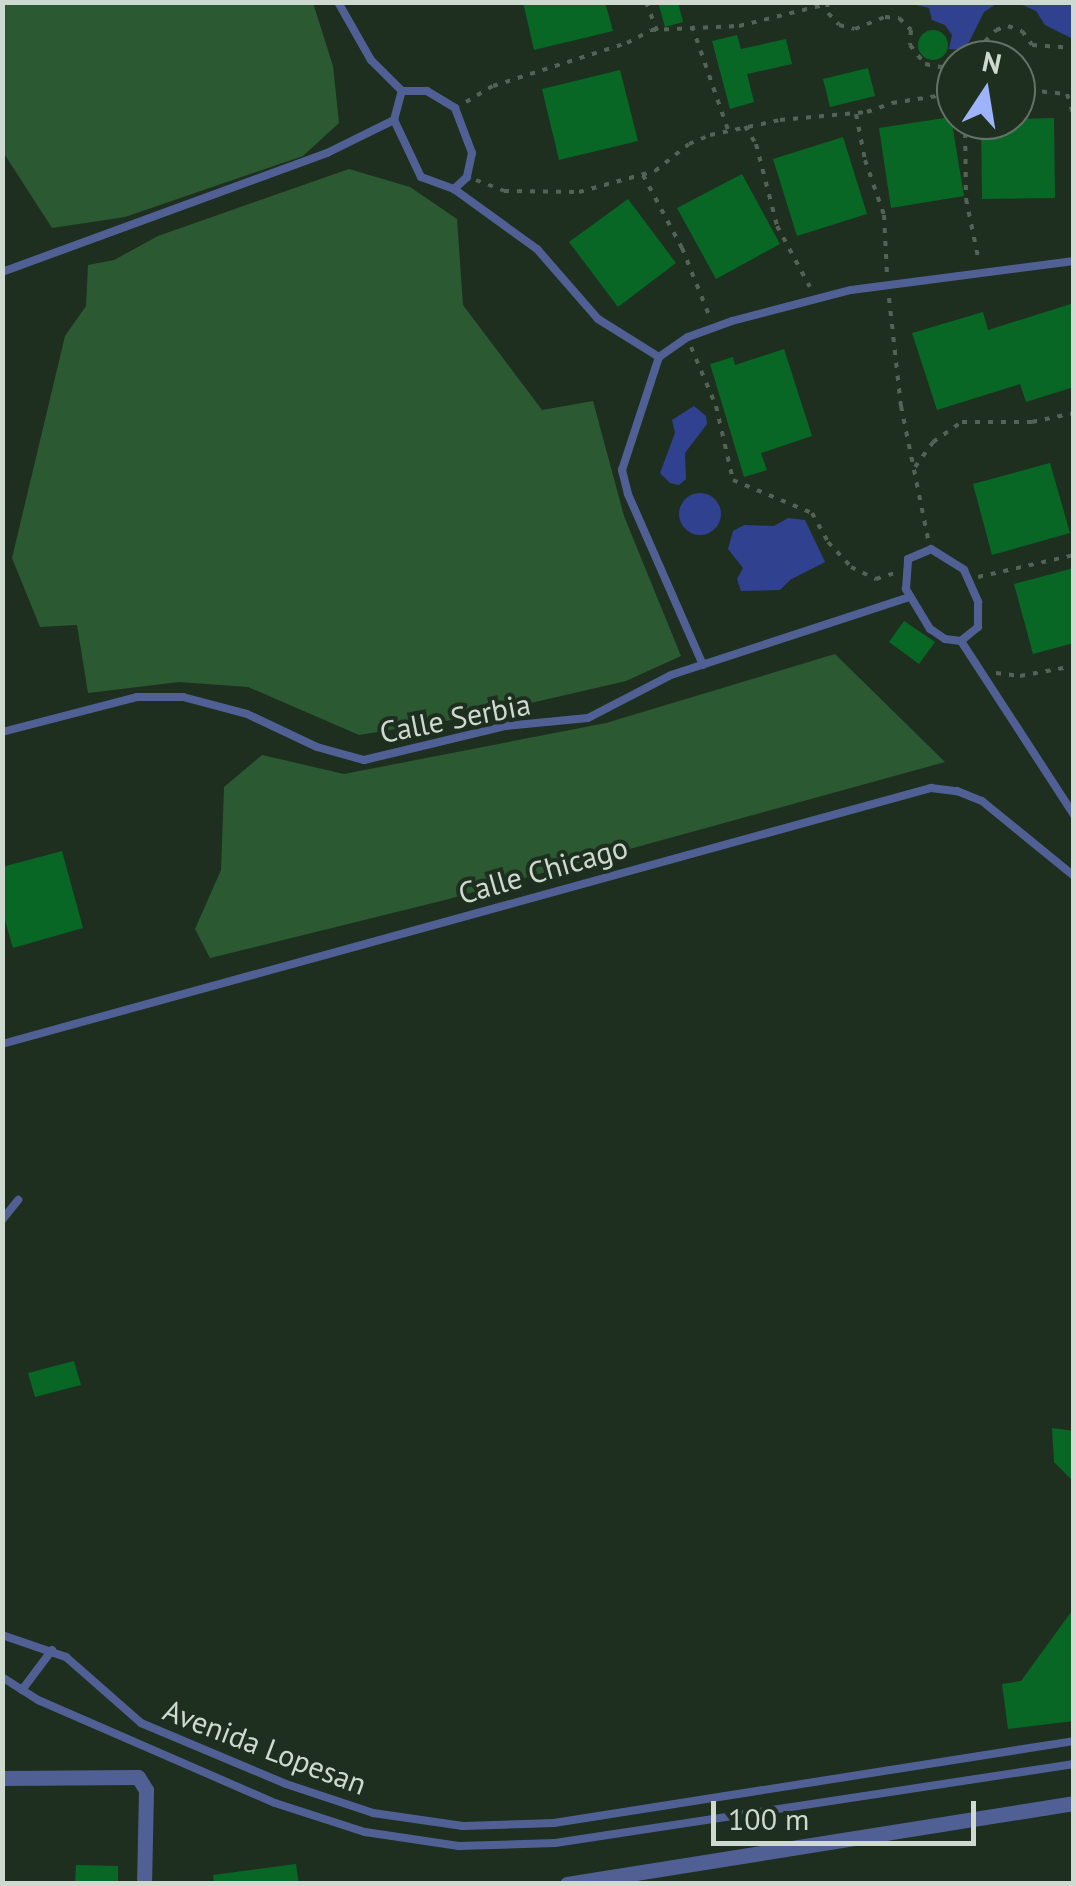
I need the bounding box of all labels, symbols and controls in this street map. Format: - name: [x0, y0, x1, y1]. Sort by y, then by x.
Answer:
- north arrow: [936, 40, 1036, 140]
- text: N: [979, 42, 1005, 82]
- street label: Calle Serbia: [377, 686, 533, 750]
- street label: Calle Chicago: [454, 829, 632, 911]
- street label: Avenida Lopesan: [158, 1692, 372, 1802]
- scale bar: [716, 1781, 981, 1843]
- text: 100 m: [728, 1799, 809, 1838]

